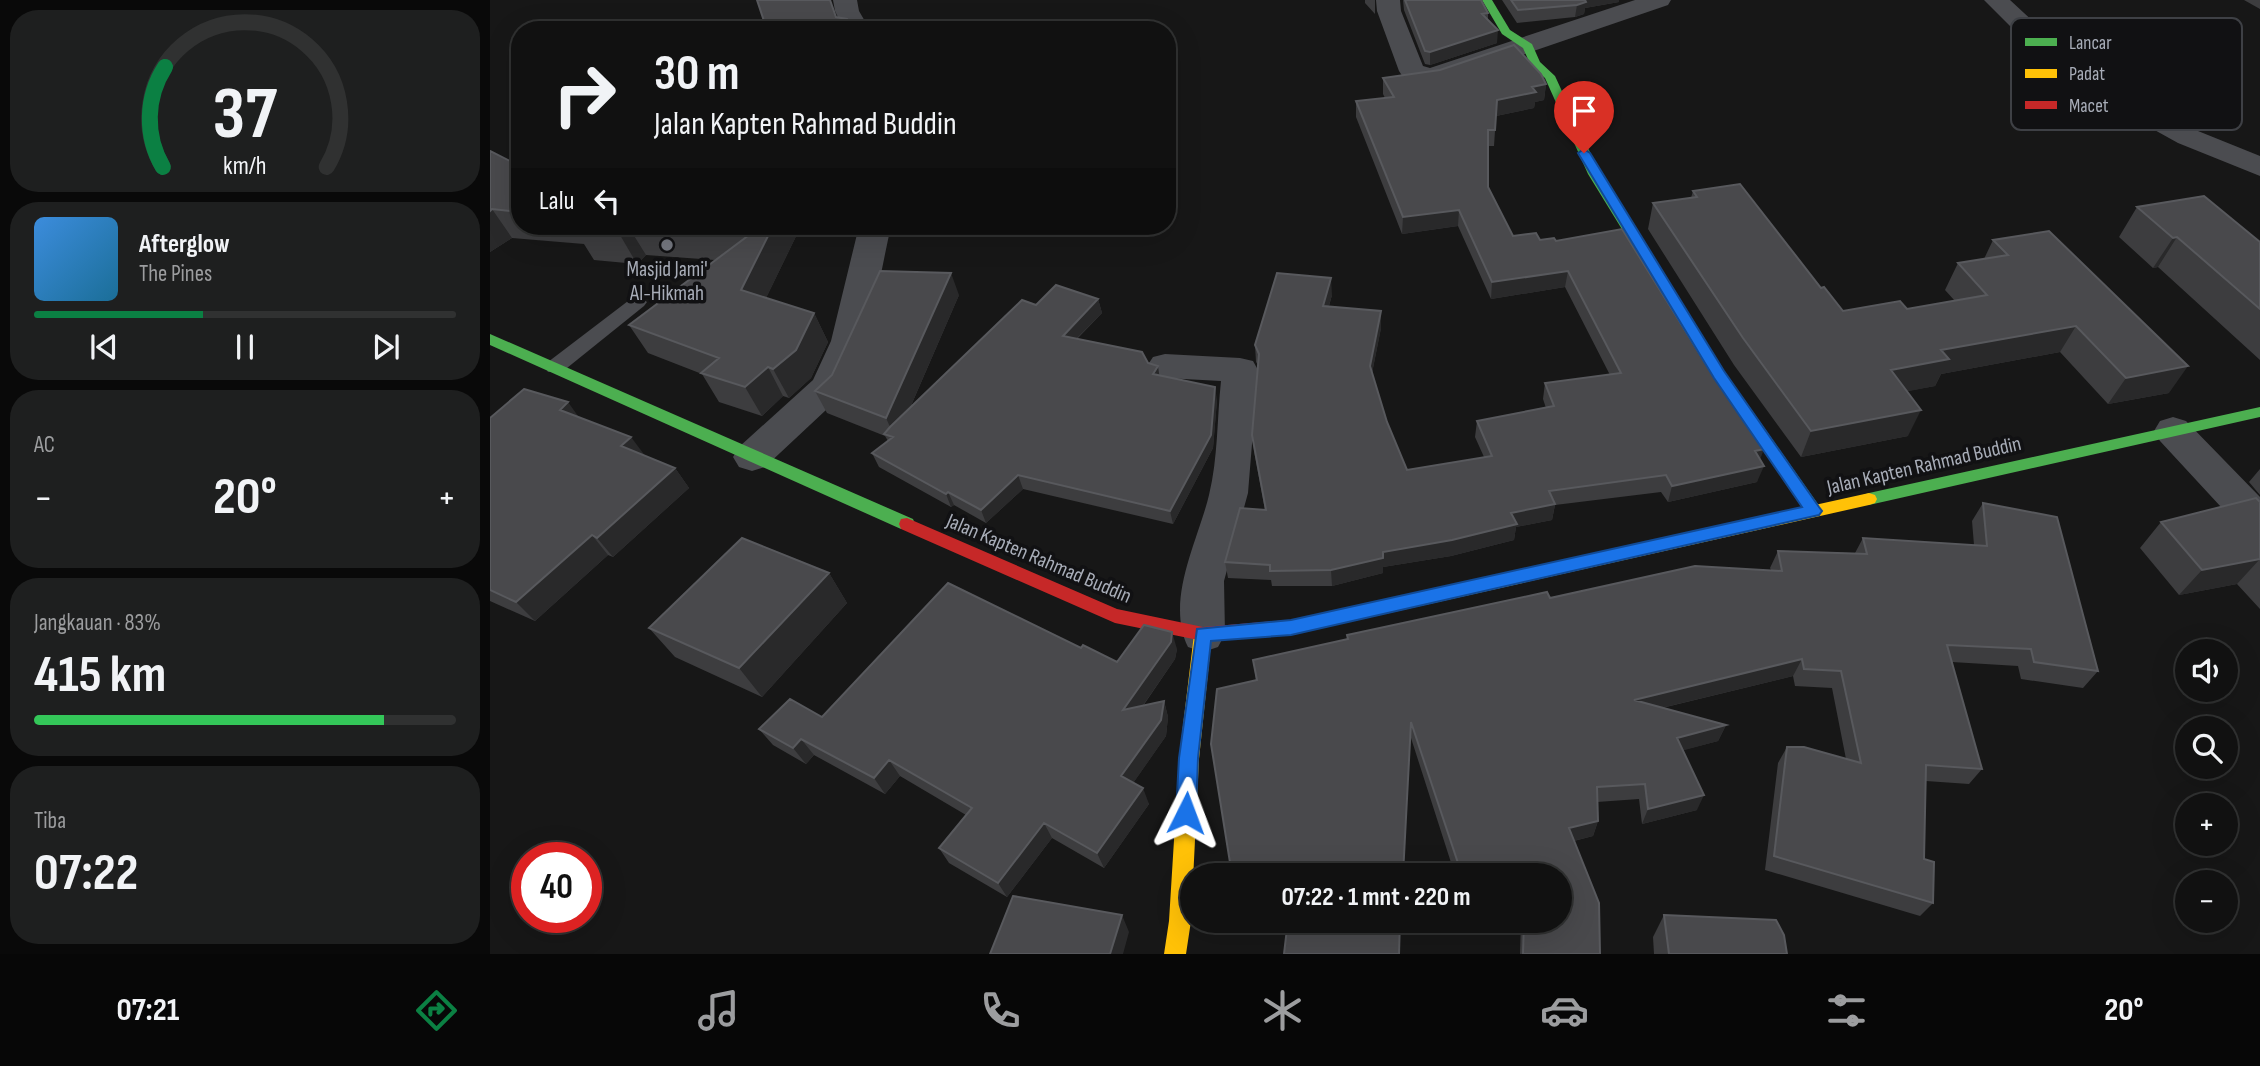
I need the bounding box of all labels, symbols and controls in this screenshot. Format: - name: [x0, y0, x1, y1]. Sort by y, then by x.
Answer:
- legend: [2011, 18, 2242, 130]
- text: Lancar: [2069, 32, 2112, 55]
- text: 30 m: [654, 45, 739, 104]
- icon: right: [539, 49, 630, 140]
- text: Padat: [2069, 63, 2105, 86]
- text: 37: [213, 71, 277, 159]
- pin: [1554, 81, 1614, 153]
- icon: arrive: [1565, 92, 1603, 130]
- text: Macet: [2069, 95, 2109, 118]
- text: Jalan Kapten Rahmad Buddin: [654, 105, 957, 144]
- text: km/h: [223, 151, 267, 182]
- icon: left: [588, 182, 626, 220]
- text: Lalu: [539, 186, 574, 217]
- text: Afterglow: [139, 229, 230, 260]
- marker: Masjid Jami' Al-Hikmah: [659, 237, 675, 253]
- place label: Masjid Jami' Al-Hikmah: [627, 257, 707, 306]
- text: The Pines: [139, 260, 212, 288]
- icon: previous: [85, 328, 123, 366]
- icon: pause: [226, 328, 264, 366]
- icon: next: [367, 328, 405, 366]
- text: AC: [34, 431, 55, 459]
- street label: Jalan Kapten Rahmad Buddin: [1824, 431, 2024, 500]
- text: 20°: [213, 466, 277, 529]
- text: −: [34, 476, 53, 521]
- text: +: [437, 476, 456, 521]
- street label: Jalan Kapten Rahmad Buddin: [942, 508, 1135, 609]
- text: Jangkauan · 83%: [34, 609, 161, 637]
- map controls: [2175, 639, 2238, 933]
- button: sound: [2175, 639, 2238, 702]
- text: 415 km: [34, 644, 166, 707]
- button: search: [2175, 716, 2238, 779]
- position arrow: [1149, 776, 1223, 850]
- button: +: [2175, 793, 2238, 856]
- text: Tiba: [34, 807, 66, 835]
- text: 07:22: [34, 842, 138, 905]
- speed limit sign: 40: [511, 842, 602, 933]
- button: −: [2175, 870, 2238, 933]
- text: 07:22 · 1 mnt · 220 m: [1281, 882, 1471, 913]
- icon: directions: [412, 986, 461, 1035]
- icon: music: [694, 986, 743, 1035]
- icon: phone: [976, 986, 1025, 1035]
- icon: climate: [1258, 986, 1307, 1035]
- icon: car: [1540, 986, 1589, 1035]
- icon: filters: [1822, 986, 1871, 1035]
- text: 07:21: [116, 991, 179, 1030]
- text: 20°: [2104, 991, 2143, 1030]

